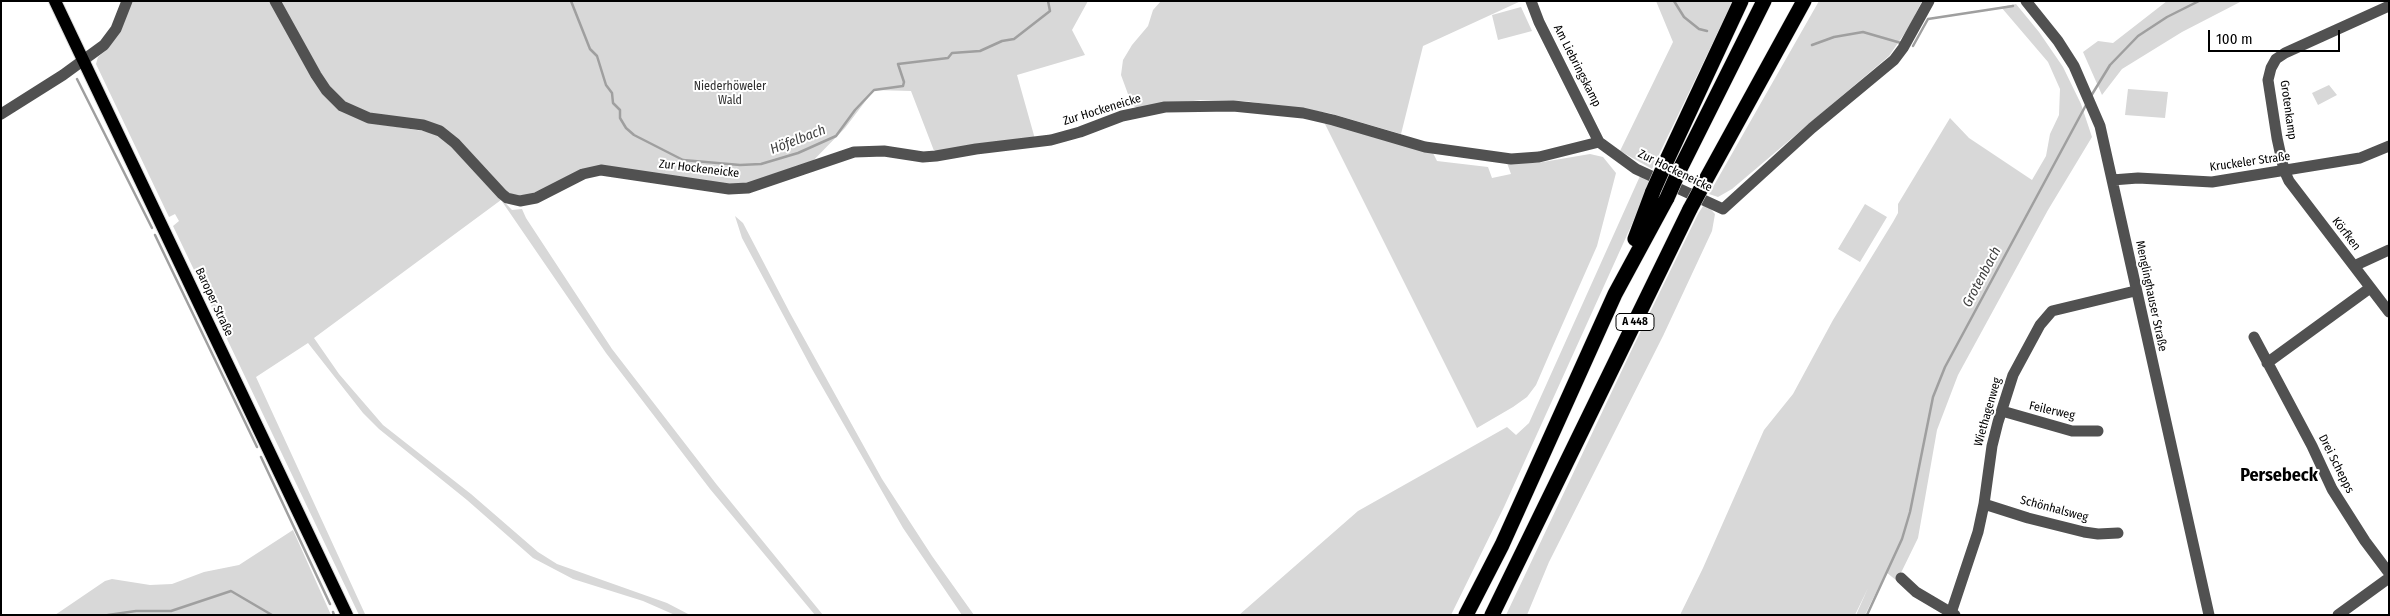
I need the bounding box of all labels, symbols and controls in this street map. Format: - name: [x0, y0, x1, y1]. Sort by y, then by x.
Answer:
- scale bar: [2210, 20, 2342, 52]
- street label: Am Liebringskamp: [1550, 23, 1604, 109]
- text: 100 m: [2216, 30, 2253, 48]
- street label: Grotenkamp: [2277, 79, 2299, 141]
- park label: Niederhöweler Wald: [694, 80, 766, 108]
- street label: Zur Hockeneicke: [1061, 91, 1143, 129]
- water label: Höfelbach: [768, 122, 828, 158]
- street label: Zur Hockeneicke: [1636, 147, 1714, 195]
- street label: Kruckeler Straße: [2209, 149, 2291, 175]
- street label: Zur Hockeneicke: [658, 157, 740, 181]
- street label: Körfken: [2329, 215, 2363, 253]
- street label: Menglinghauser Straße: [2132, 239, 2170, 353]
- water label: Grotenbach: [1959, 244, 2005, 310]
- street label: Baroper Straße: [192, 265, 236, 339]
- road number: A 448: [1616, 314, 1654, 331]
- street label: Wiethagenweg: [1971, 376, 2005, 448]
- street label: Feilerweg: [2028, 399, 2076, 423]
- street label: Drei Schepps: [2315, 432, 2357, 496]
- district label: Persebeck: [2240, 465, 2318, 487]
- street label: Schönhalsweg: [2018, 493, 2090, 525]

